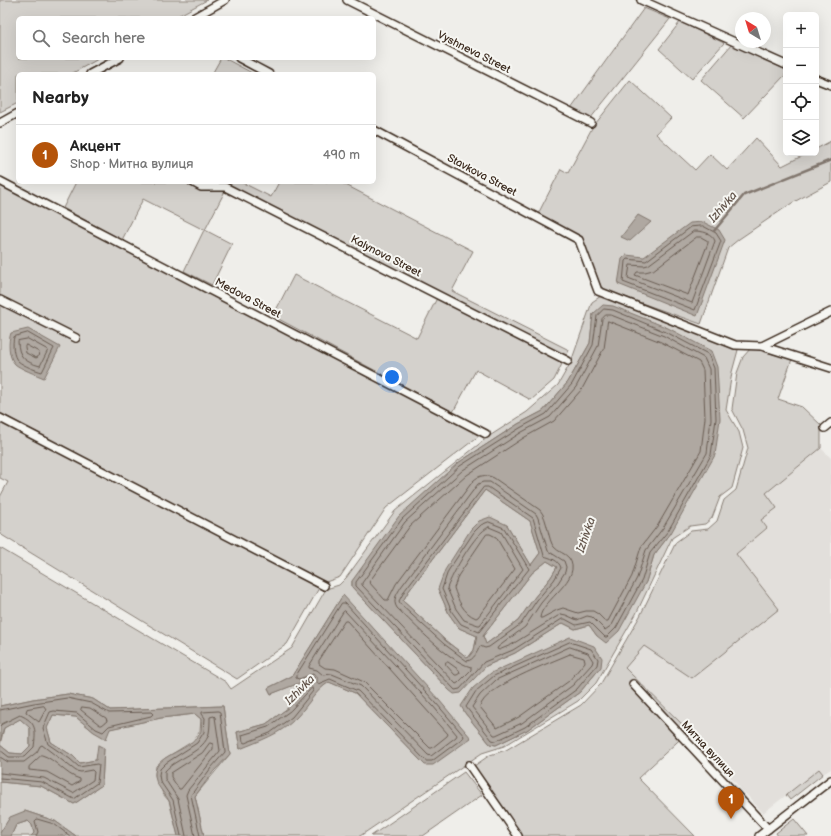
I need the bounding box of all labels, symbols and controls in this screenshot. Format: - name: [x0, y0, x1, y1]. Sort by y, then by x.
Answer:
- north arrow: [735, 12, 771, 48]
- map controls: [783, 12, 819, 156]
- button: +: [783, 12, 819, 48]
- search box: [16, 16, 376, 60]
- icon: search: [30, 27, 52, 49]
- street label: Vyshneva Street: [435, 28, 513, 76]
- text: Search here: [62, 29, 145, 48]
- button: −: [783, 48, 819, 84]
- button: locate: [783, 84, 819, 120]
- text: Nearby: [32, 88, 89, 108]
- button: layers: [783, 120, 819, 156]
- text: Акцент: [70, 137, 121, 156]
- text: 1: [42, 147, 48, 163]
- text: 490 m: [323, 147, 360, 163]
- street label: Stavkova Street: [445, 151, 520, 199]
- text: Shop · Митна вулиця: [70, 156, 193, 172]
- water label: Izhivka: [705, 188, 741, 226]
- street label: Kalynova Street: [349, 233, 424, 280]
- street label: Medova Street: [213, 275, 284, 321]
- your location: [382, 367, 402, 387]
- water label: Izhivka: [573, 515, 599, 556]
- water label: Izhivka: [281, 672, 318, 709]
- street label: Митна вулиця: [679, 718, 737, 780]
- pin: 1: [718, 786, 744, 819]

